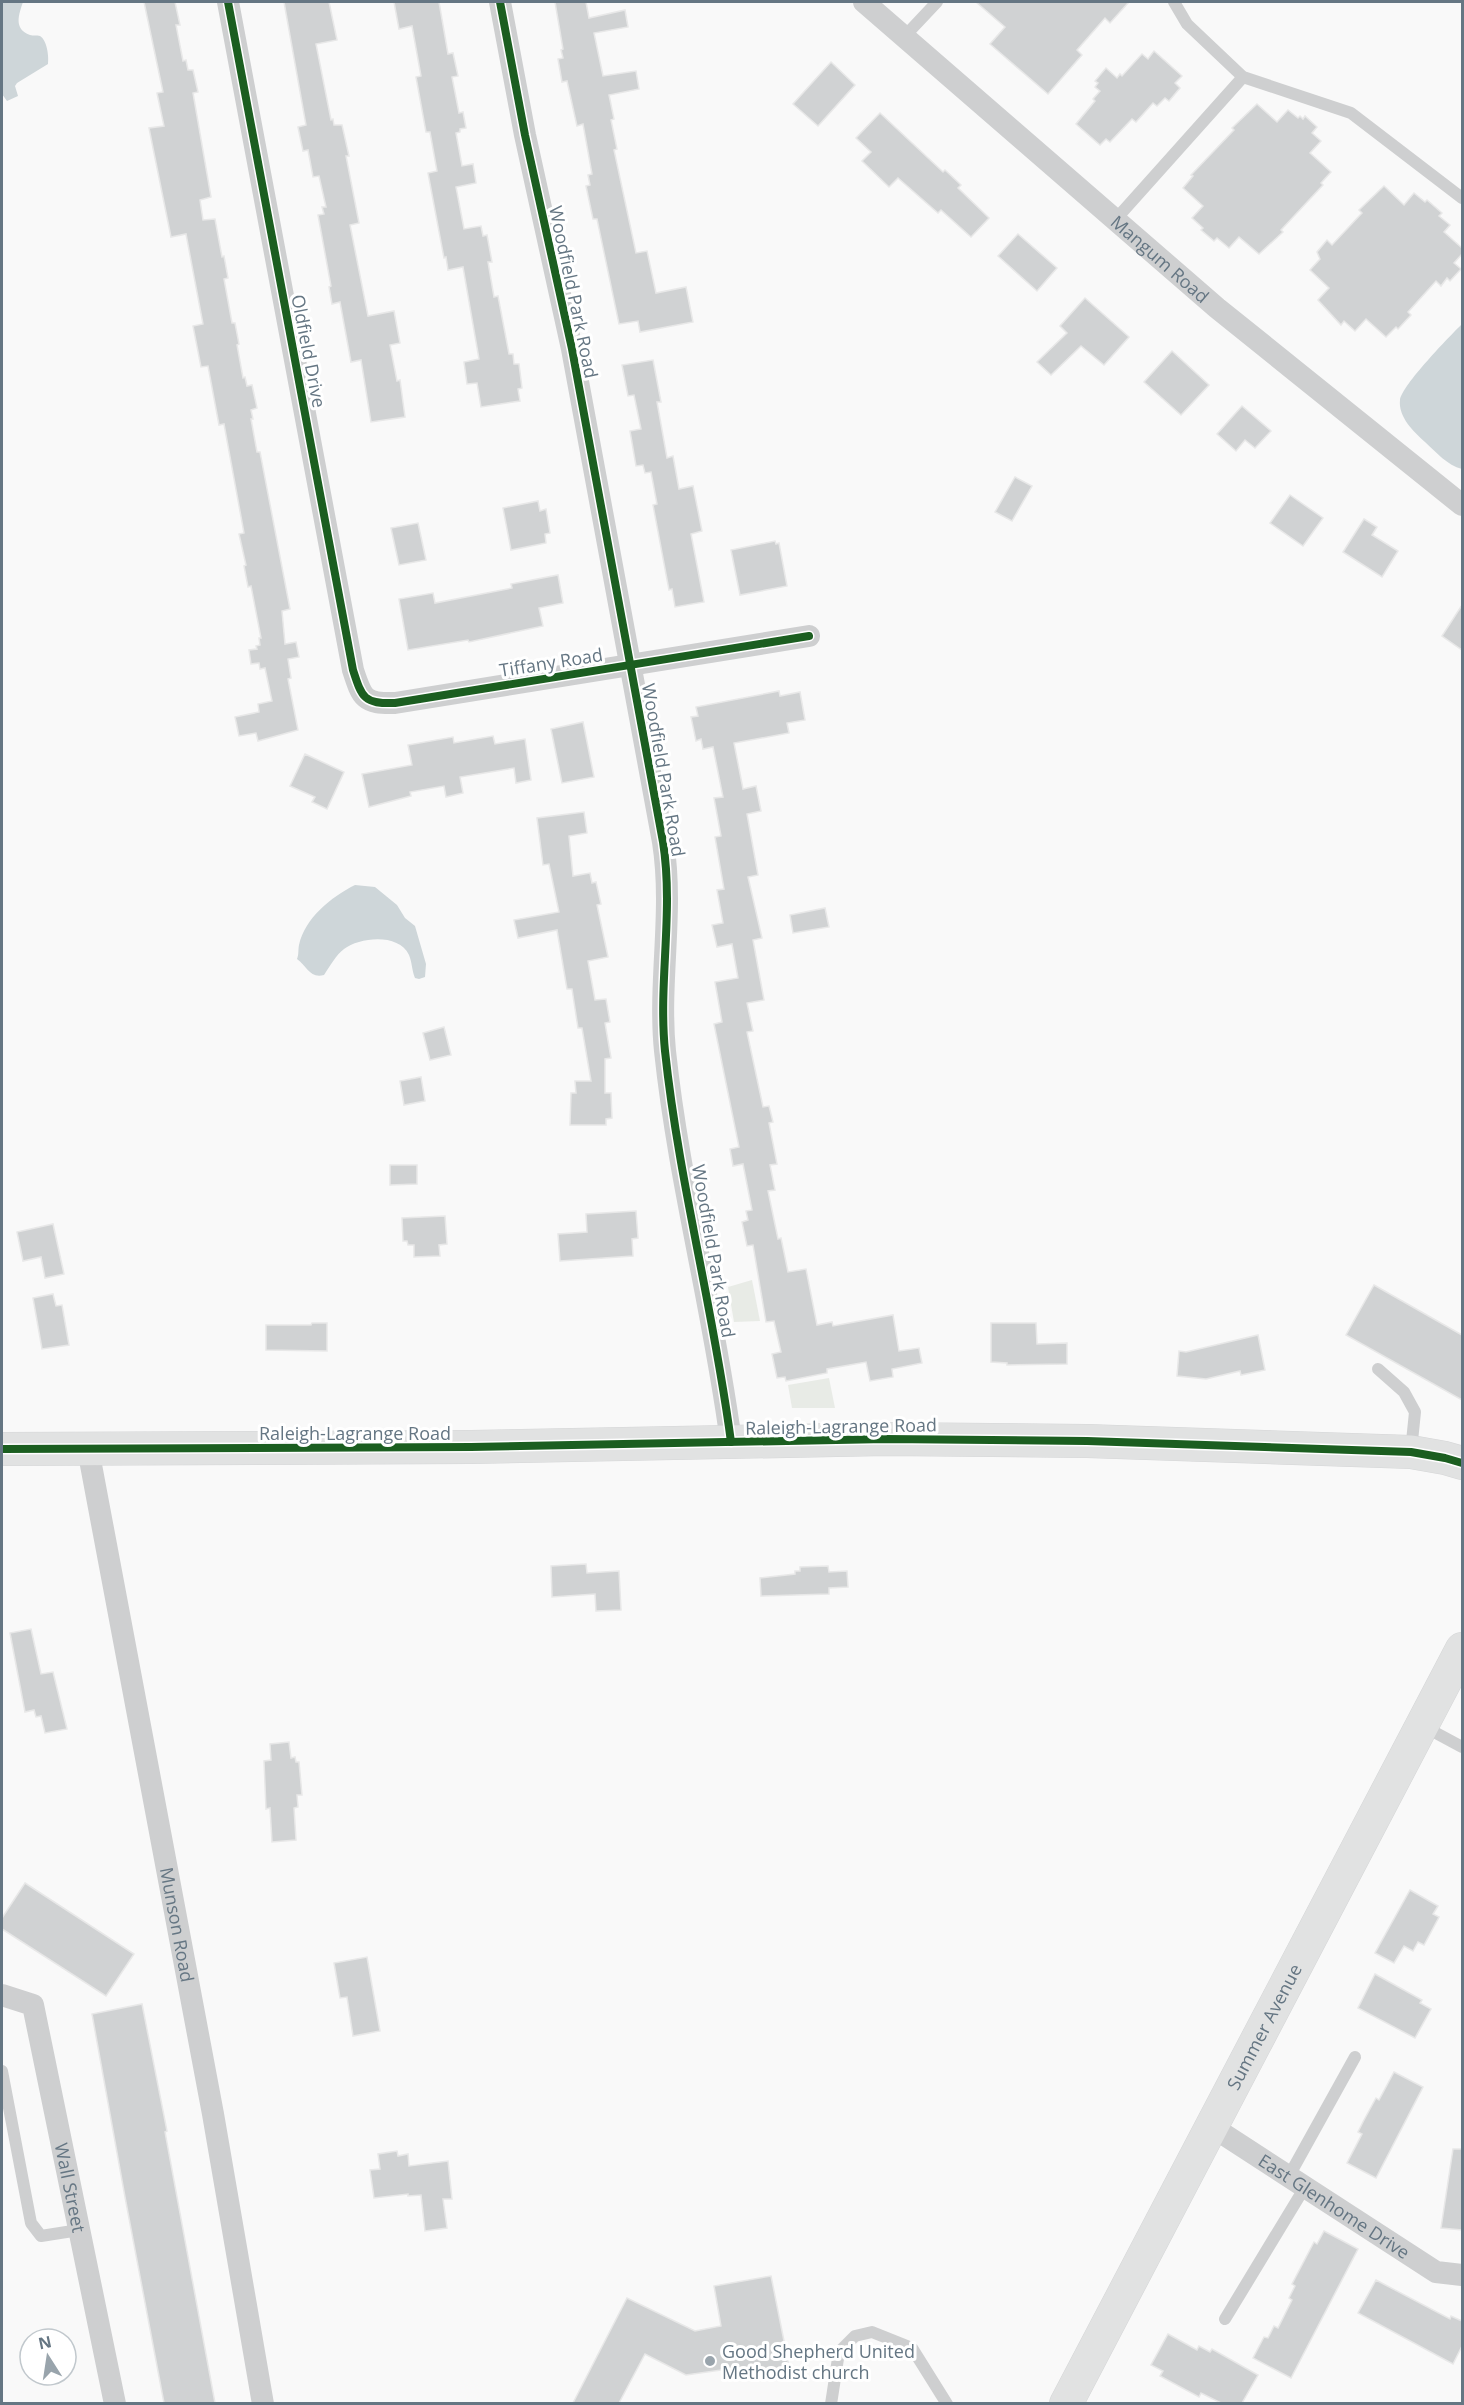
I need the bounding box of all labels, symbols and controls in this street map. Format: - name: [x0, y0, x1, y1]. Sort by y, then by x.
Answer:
- street label: Woodfield Park Road: [544, 204, 604, 380]
- street label: Mangum Road: [1106, 210, 1214, 308]
- street label: Oldfield Drive: [286, 292, 332, 410]
- street label: Tiffany Road: [498, 642, 604, 682]
- street label: Woodfield Park Road: [637, 681, 691, 859]
- street label: Woodfield Park Road: [687, 1162, 741, 1340]
- street label: Raleigh-Lagrange Road: [745, 1412, 937, 1440]
- street label: Raleigh-Lagrange Road: [259, 1421, 451, 1445]
- street label: Munson Road: [155, 1865, 200, 1984]
- street label: Summer Avenue: [1221, 1960, 1307, 2094]
- street label: Wall Street: [50, 2141, 91, 2234]
- street label: East Glenhome Drive: [1254, 2148, 1415, 2264]
- north arrow: [18, 2327, 78, 2387]
- text: N: [36, 2330, 54, 2354]
- place label: Good Shepherd United Methodist church: [722, 2339, 915, 2384]
- marker: Good Shepherd United Methodist church: [703, 2354, 717, 2368]

